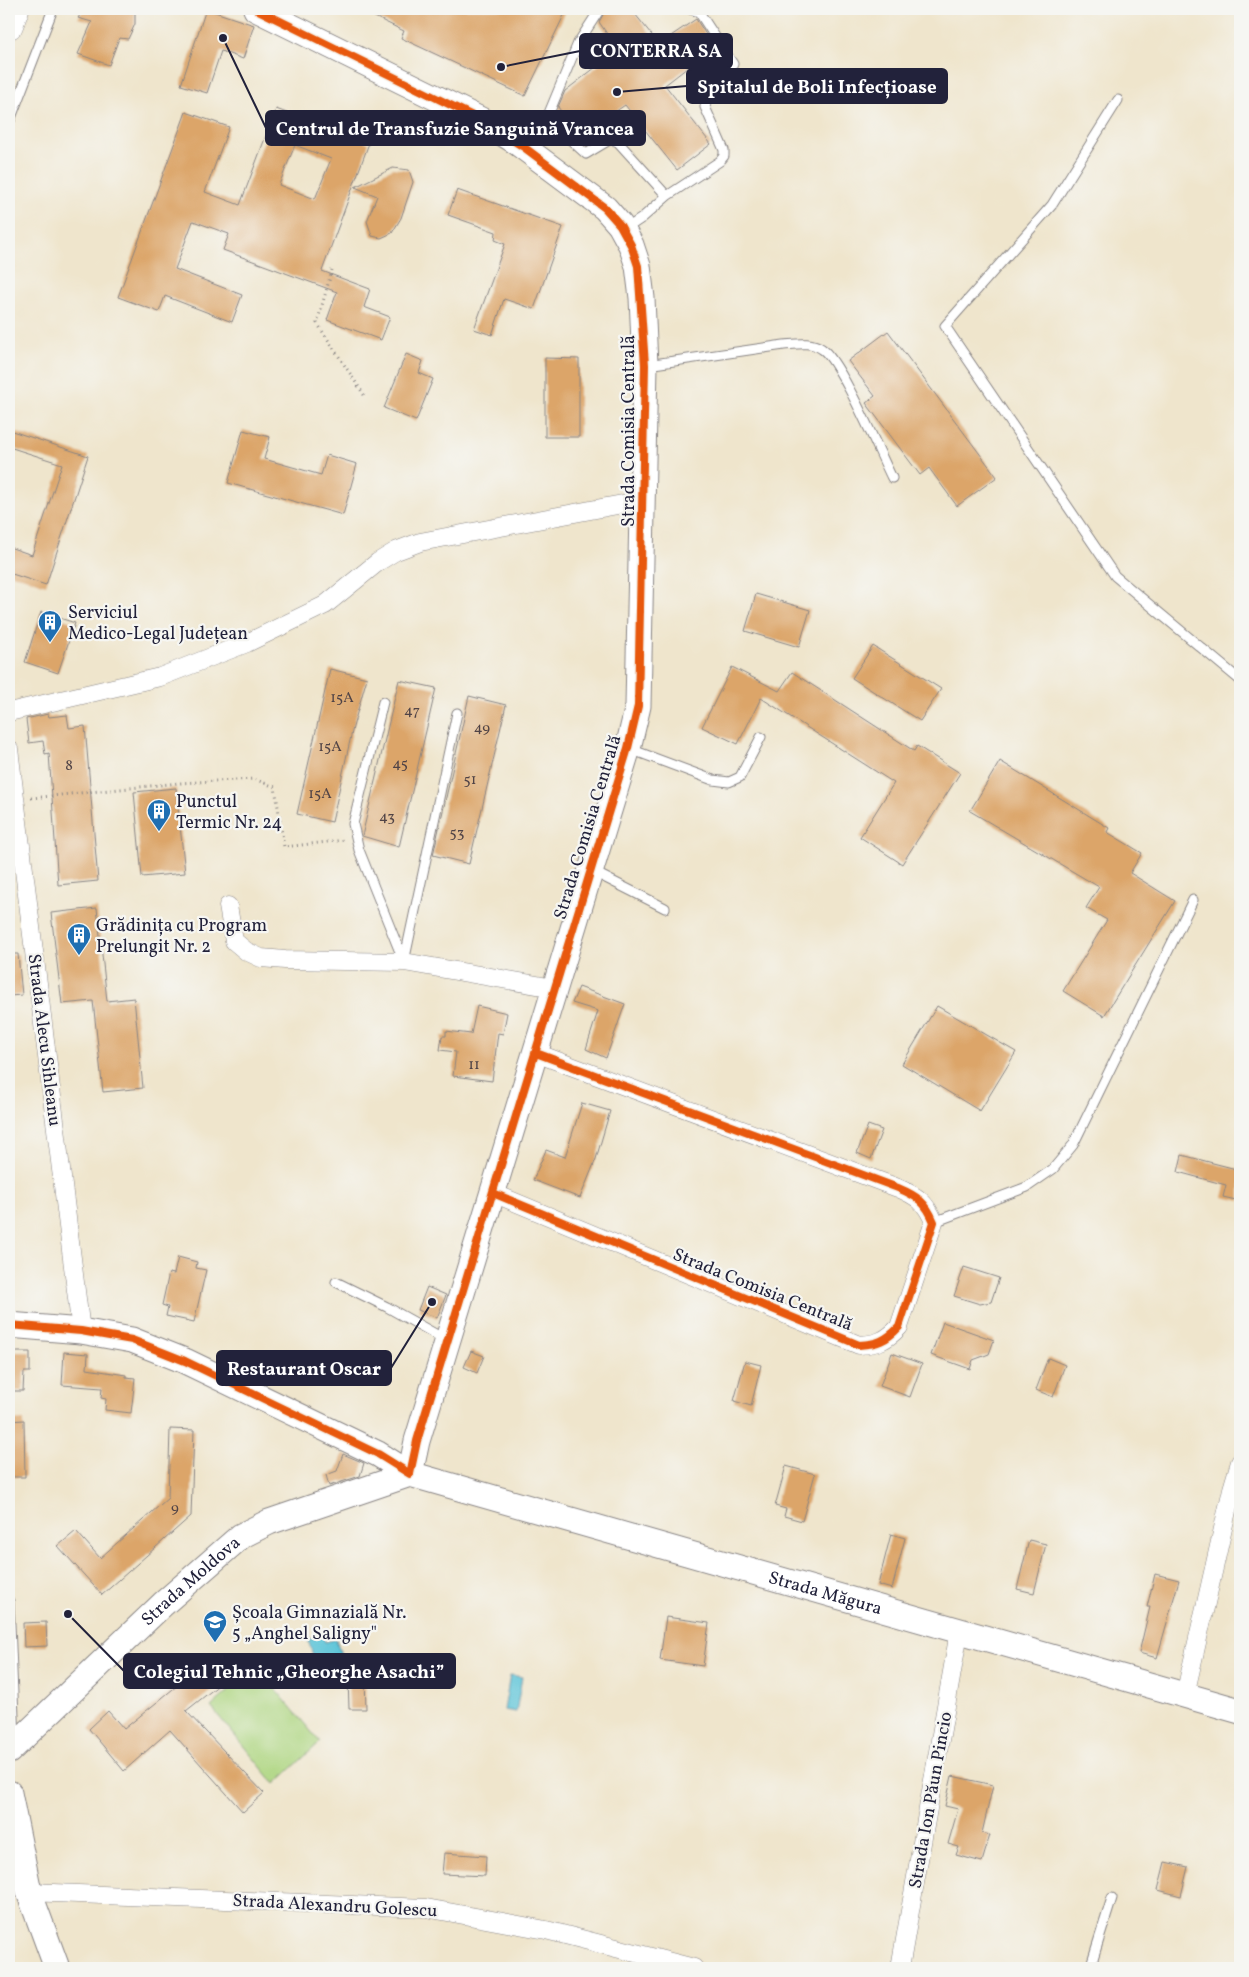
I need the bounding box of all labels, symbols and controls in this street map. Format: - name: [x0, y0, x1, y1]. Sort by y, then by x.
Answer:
- callout: CONTERRA SA: [580, 34, 732, 68]
- text: CONTERRA SA: [590, 39, 722, 65]
- callout: Spitalul de Boli Infecțioase: [687, 69, 947, 103]
- text: Spitalul de Boli Infecțioase: [697, 75, 937, 101]
- callout: Centrul de Transfuzie Sanguină Vrancea: [266, 111, 645, 145]
- text: Centrul de Transfuzie Sanguină Vrancea: [276, 117, 634, 143]
- street label: Strada Comisia Centrală: [617, 335, 642, 527]
- place label: Serviciul Medico-Legal Județean: [68, 601, 248, 647]
- building icon: Serviciul Medico-Legal Județean: [37, 609, 63, 643]
- house number: 15A: [330, 688, 354, 709]
- house number: 47: [404, 701, 420, 722]
- house number: 49: [474, 718, 490, 739]
- street label: Strada Comisia Centrală: [548, 732, 628, 923]
- house number: 15A: [318, 737, 342, 758]
- house number: 45: [392, 754, 408, 775]
- house number: 8: [65, 756, 73, 777]
- house number: 51: [463, 770, 477, 791]
- house number: 15A: [308, 784, 332, 805]
- place label: Punctul Termic Nr. 24: [176, 790, 282, 836]
- building icon: Punctul Termic Nr. 24: [146, 798, 172, 832]
- house number: 43: [379, 807, 395, 828]
- house number: 53: [450, 823, 464, 844]
- place label: Grădinița cu Program Prelungit Nr. 2: [96, 914, 267, 960]
- building icon: Grădinița cu Program Prelungit Nr. 2: [66, 922, 92, 956]
- street label: Strada Alecu Sihleanu: [21, 952, 67, 1128]
- house number: 11: [468, 1055, 480, 1076]
- street label: Strada Comisia Centrală: [669, 1243, 856, 1338]
- callout: Restaurant Oscar: [217, 1351, 391, 1385]
- text: Restaurant Oscar: [227, 1357, 381, 1383]
- house number: 9: [171, 1498, 179, 1519]
- street label: Strada Moldova: [136, 1531, 246, 1632]
- street label: Strada Măgura: [765, 1566, 885, 1622]
- place label: Școala Gimnazială Nr. 5 „Anghel Saligny": [232, 1601, 406, 1647]
- school or university icon: Școala Gimnazială Nr. 5 „Anghel Saligny": [202, 1609, 228, 1643]
- callout: Colegiul Tehnic „Gheorghe Asachi”: [124, 1654, 455, 1688]
- text: Colegiul Tehnic „Gheorghe Asachi”: [134, 1660, 444, 1686]
- street label: Strada Ion Păun Pincio: [904, 1710, 959, 1891]
- street label: Strada Alexandru Golescu: [232, 1889, 438, 1924]

